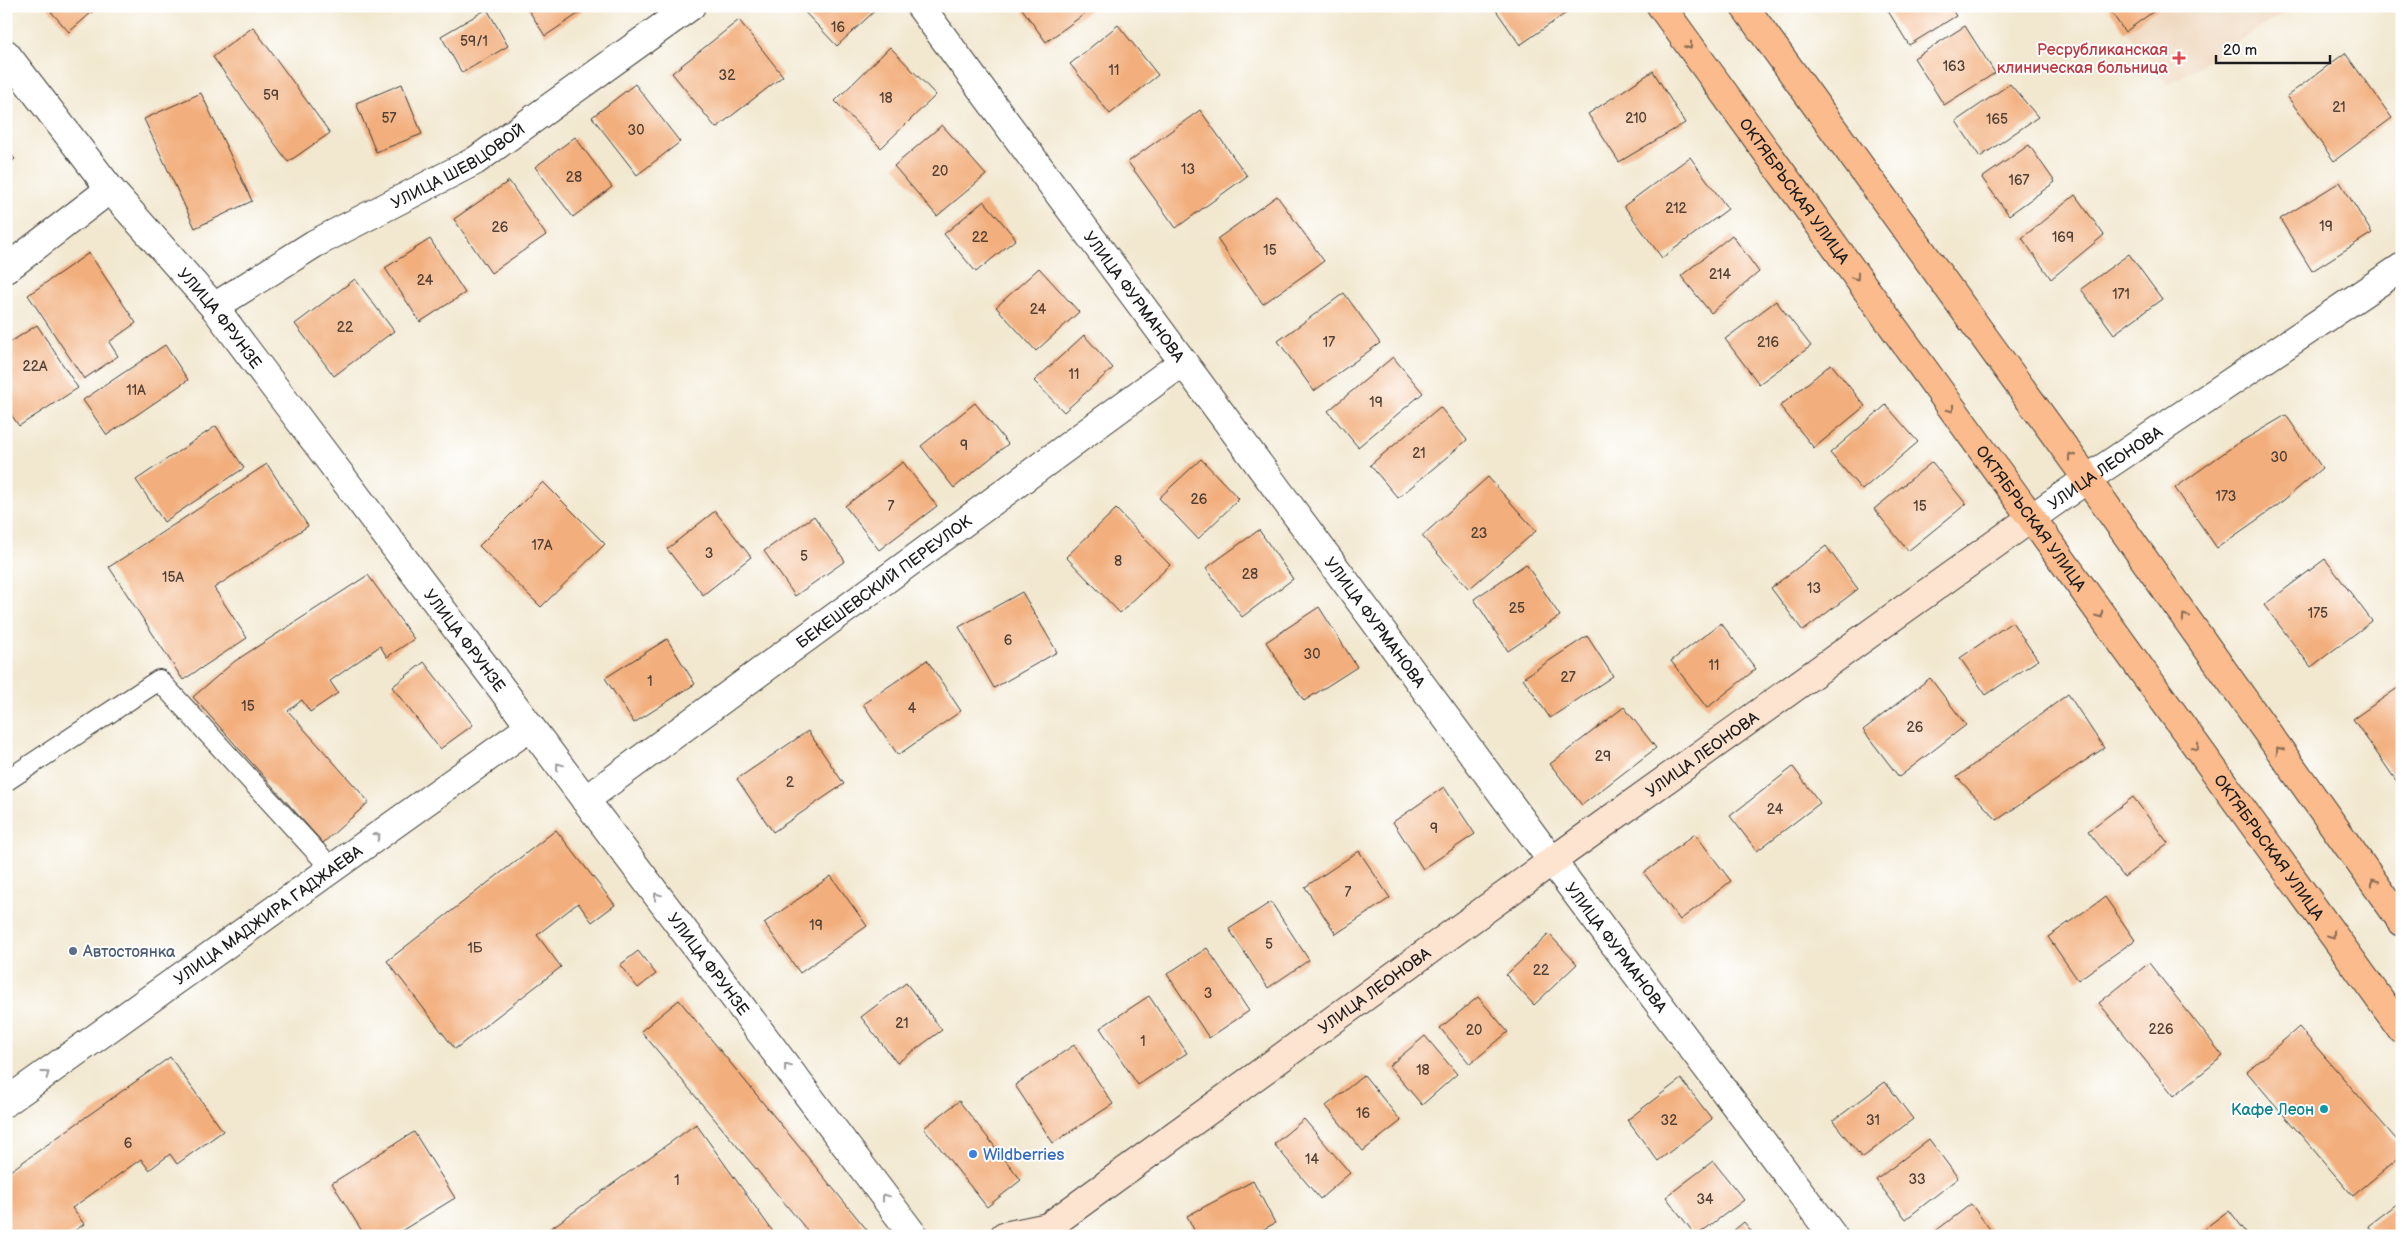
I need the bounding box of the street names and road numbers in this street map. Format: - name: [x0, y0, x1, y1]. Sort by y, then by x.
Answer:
- street label: ОКТЯБРЬСКАЯ УЛИЦА: [1734, 115, 1853, 268]
- street label: УЛИЦА ШЕВЦОВОЙ: [388, 120, 529, 214]
- street label: УЛИЦА ФУРМАНОВА: [1079, 228, 1188, 366]
- street label: УЛИЦА ФРУНЗЕ: [173, 265, 265, 373]
- street label: УЛИЦА ЛЕОНОВА: [2045, 423, 2167, 514]
- street label: ОКТЯБРЬСКАЯ УЛИЦА: [1971, 442, 2089, 596]
- street label: БЕКЕШЕВСКИЙ ПЕРЕУЛОК: [793, 512, 976, 653]
- street label: УЛИЦА ФУРМАНОВА: [1320, 554, 1429, 692]
- street label: УЛИЦА ФРУНЗЕ: [419, 586, 509, 696]
- street label: УЛИЦА ЛЕОНОВА: [1643, 708, 1763, 802]
- street label: ОКТЯБРЬСКАЯ УЛИЦА: [2209, 771, 2327, 925]
- street label: УЛИЦА МАДЖИРА ГАДЖАЕВА: [171, 842, 367, 990]
- street label: УЛИЦА ФУРМАНОВА: [1561, 879, 1670, 1017]
- street label: УЛИЦА ФРУНЗЕ: [663, 910, 752, 1020]
- street label: УЛИЦА ЛЕОНОВА: [1315, 944, 1435, 1038]

